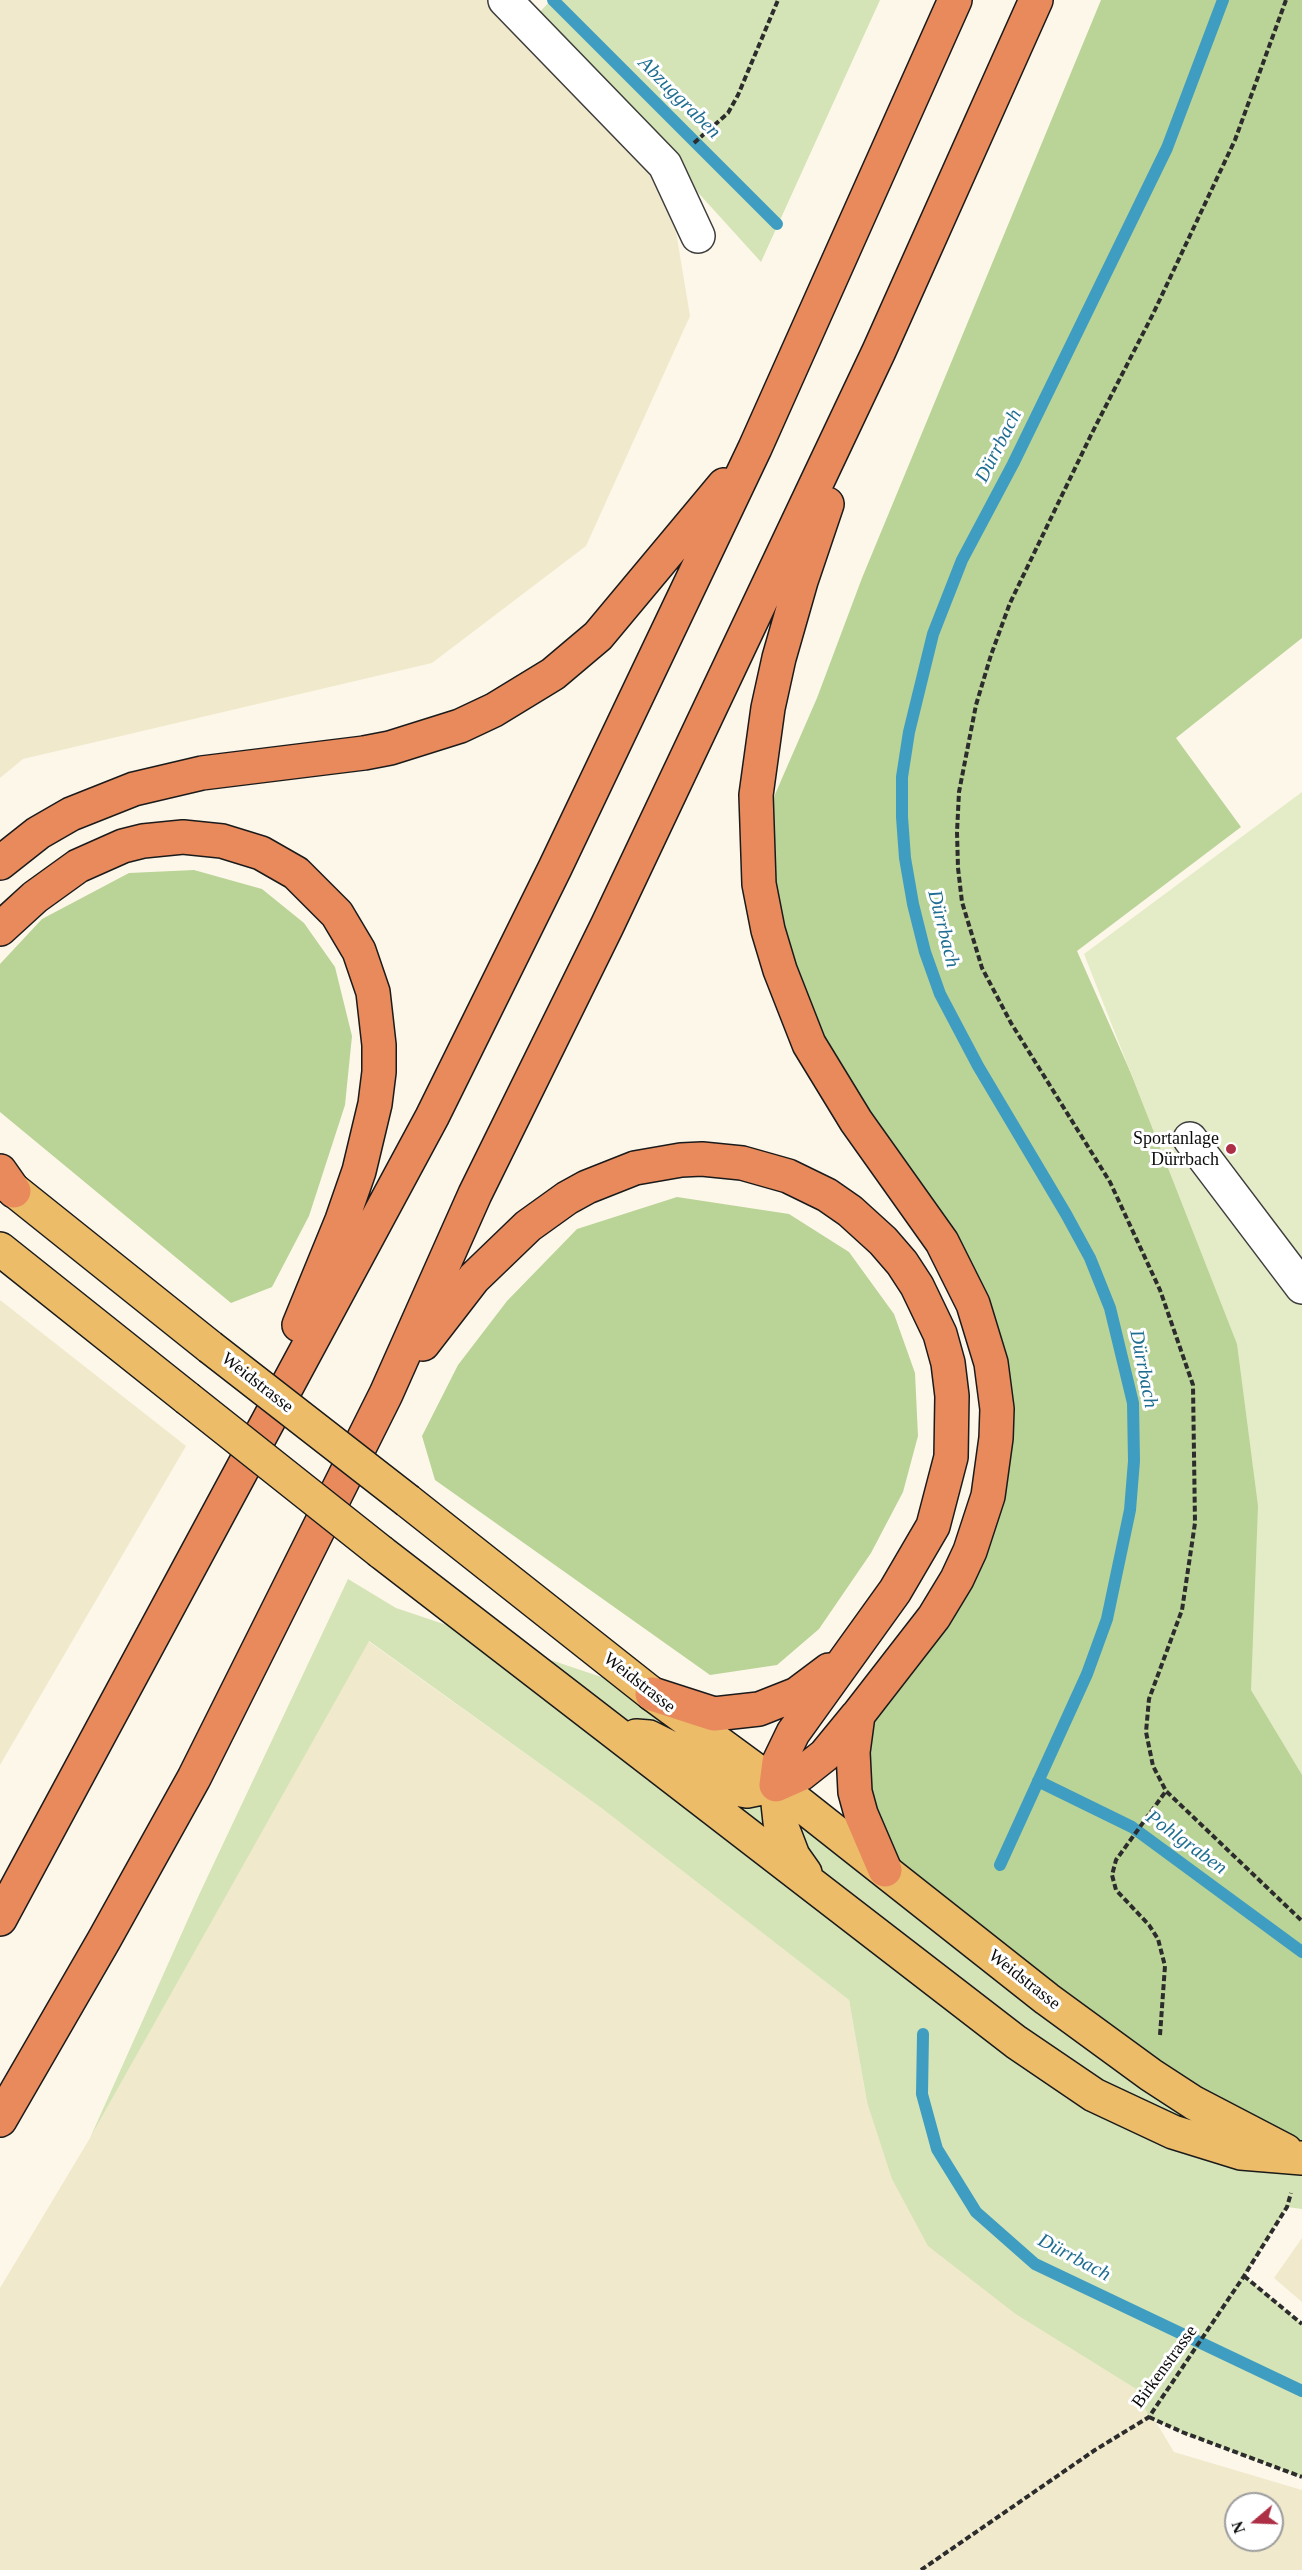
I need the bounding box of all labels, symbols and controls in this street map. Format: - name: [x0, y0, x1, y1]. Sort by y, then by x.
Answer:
- water label: Abzuggraben: [633, 52, 725, 144]
- water label: Dürrbach: [970, 405, 1028, 487]
- water label: Dürrbach: [922, 888, 964, 970]
- place label: Sportanlage Dürrbach: [1133, 1128, 1219, 1170]
- marker: Sportanlage Dürrbach: [1224, 1142, 1238, 1156]
- water label: Dürrbach: [1124, 1328, 1162, 1410]
- street label: Weidstrasse: [217, 1348, 297, 1418]
- street label: Weidstrasse: [599, 1648, 679, 1718]
- water label: Pohlgraben: [1141, 1806, 1231, 1880]
- street label: Weidstrasse: [984, 1945, 1064, 2015]
- water label: Dürrbach: [1034, 2229, 1114, 2287]
- street label: Birkenstrasse: [1128, 2321, 1202, 2413]
- north arrow: [1224, 2492, 1284, 2552]
- text: N: [1228, 2519, 1248, 2536]

